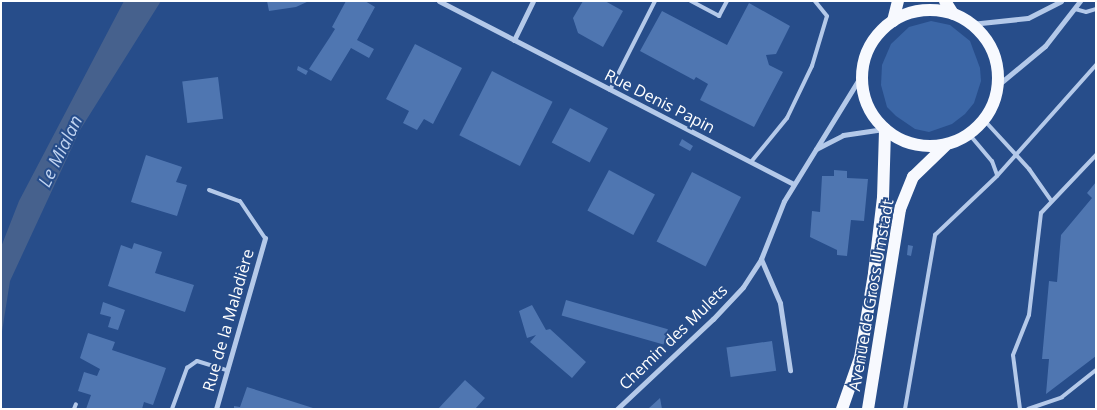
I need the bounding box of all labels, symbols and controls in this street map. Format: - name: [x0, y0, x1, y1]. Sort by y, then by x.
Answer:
- street label: Rue Denis Papin: [602, 65, 718, 137]
- water label: Le Mialan: [33, 112, 87, 190]
- street label: Avenue de Gross Umstadt: [845, 198, 897, 392]
- street label: Rue de la Maladière: [198, 247, 258, 393]
- street label: Chemin des Mulets: [615, 280, 731, 394]

